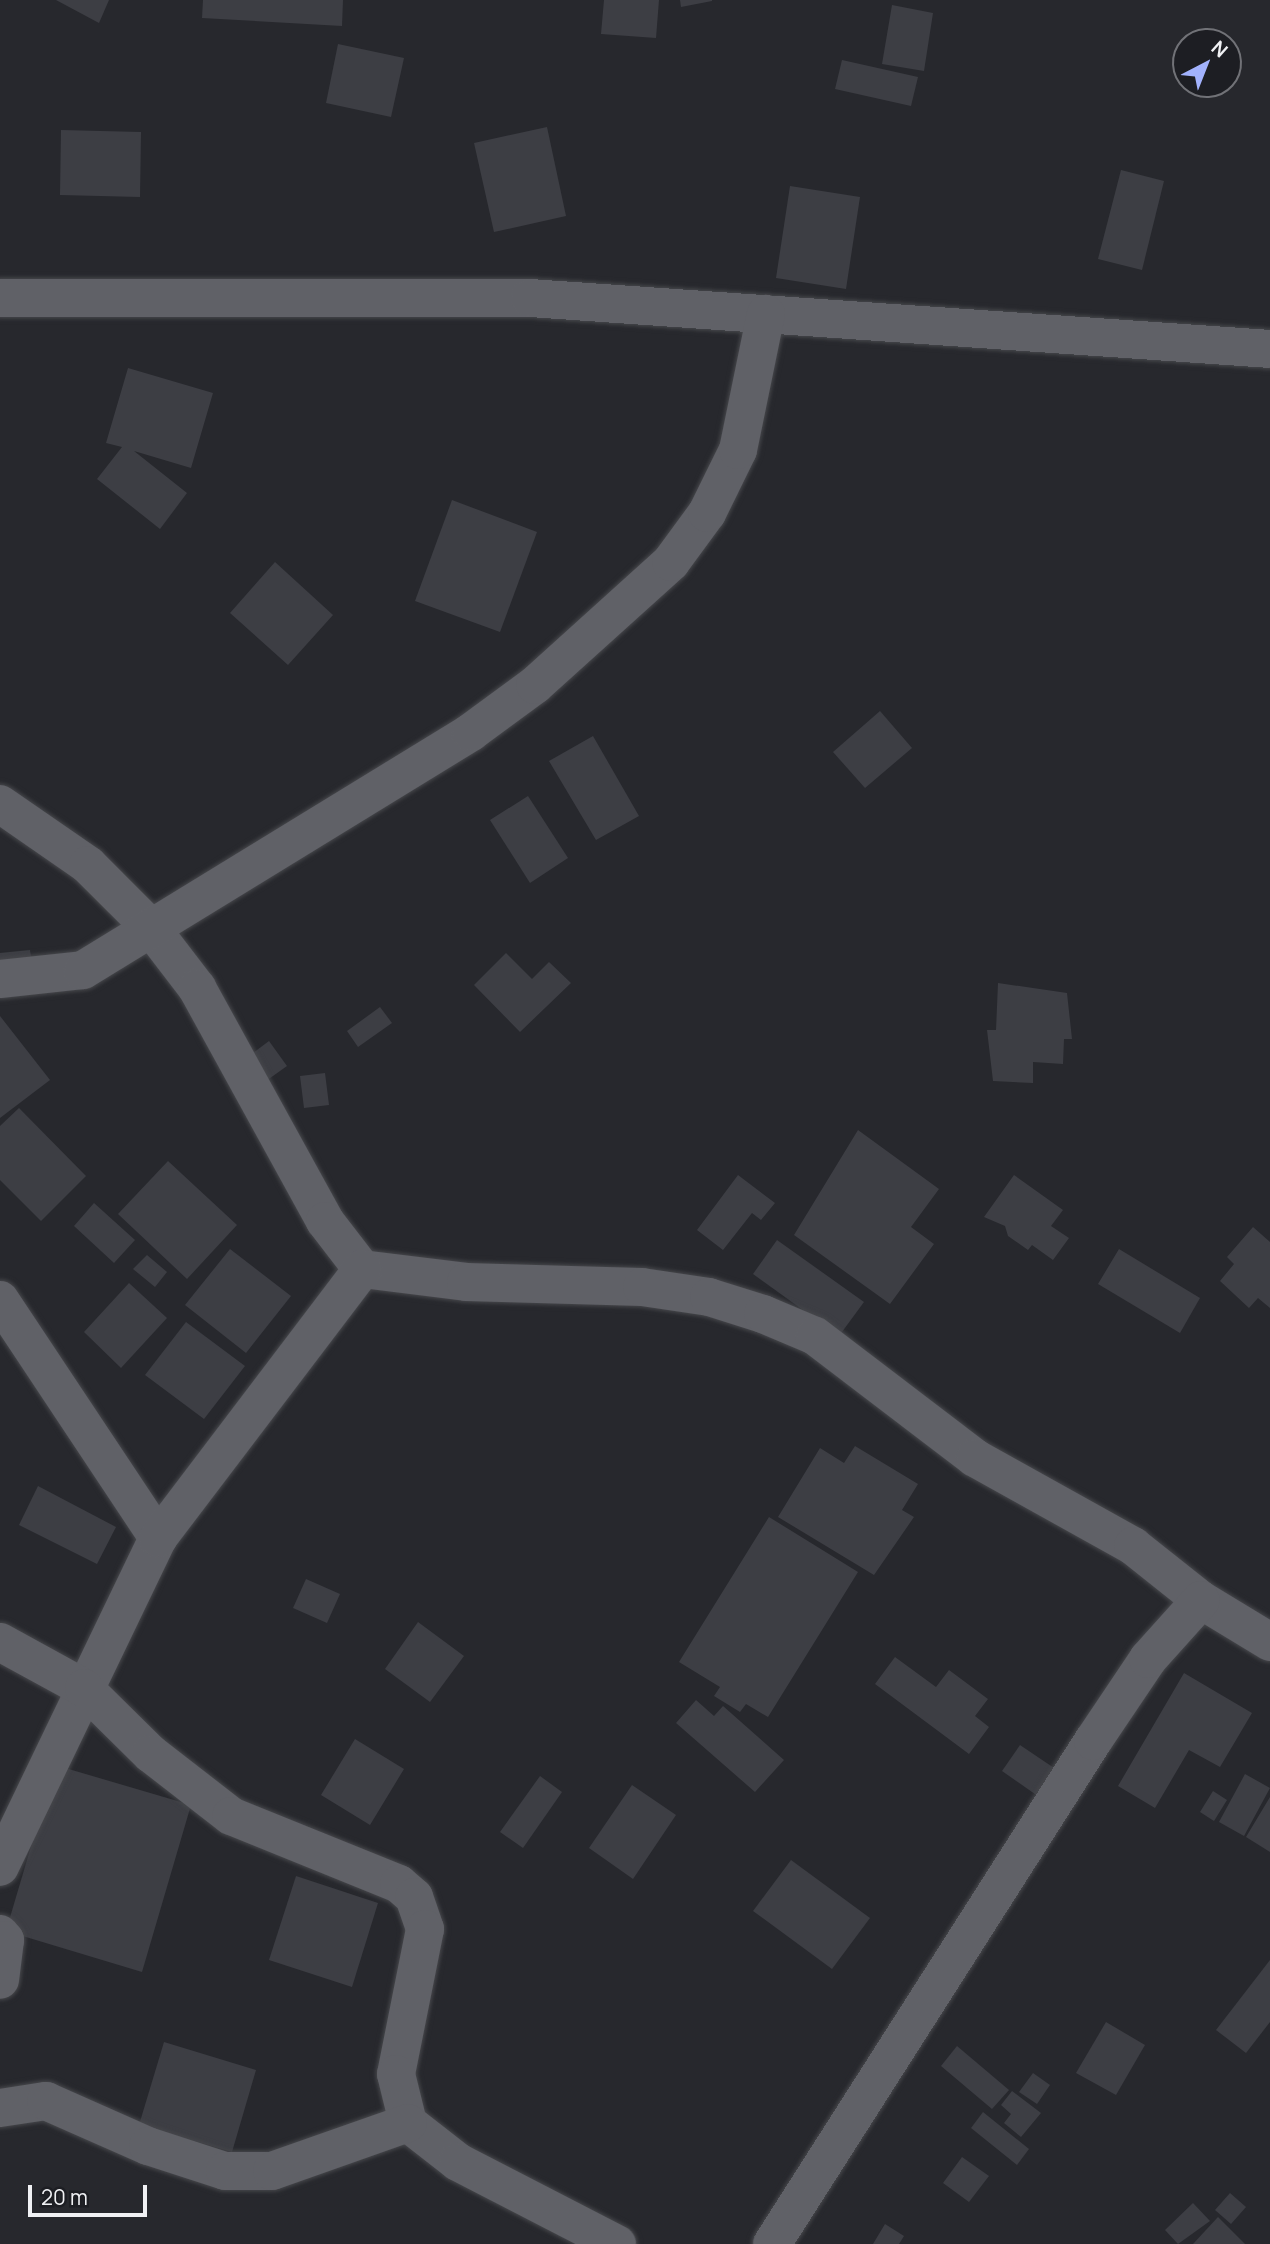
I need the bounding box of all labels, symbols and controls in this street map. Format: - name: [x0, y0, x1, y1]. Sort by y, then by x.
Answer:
- north arrow: [1172, 28, 1242, 98]
- text: N: [1206, 35, 1233, 63]
- scale bar: [32, 2170, 150, 2214]
- text: 20 m: [41, 2183, 88, 2211]

